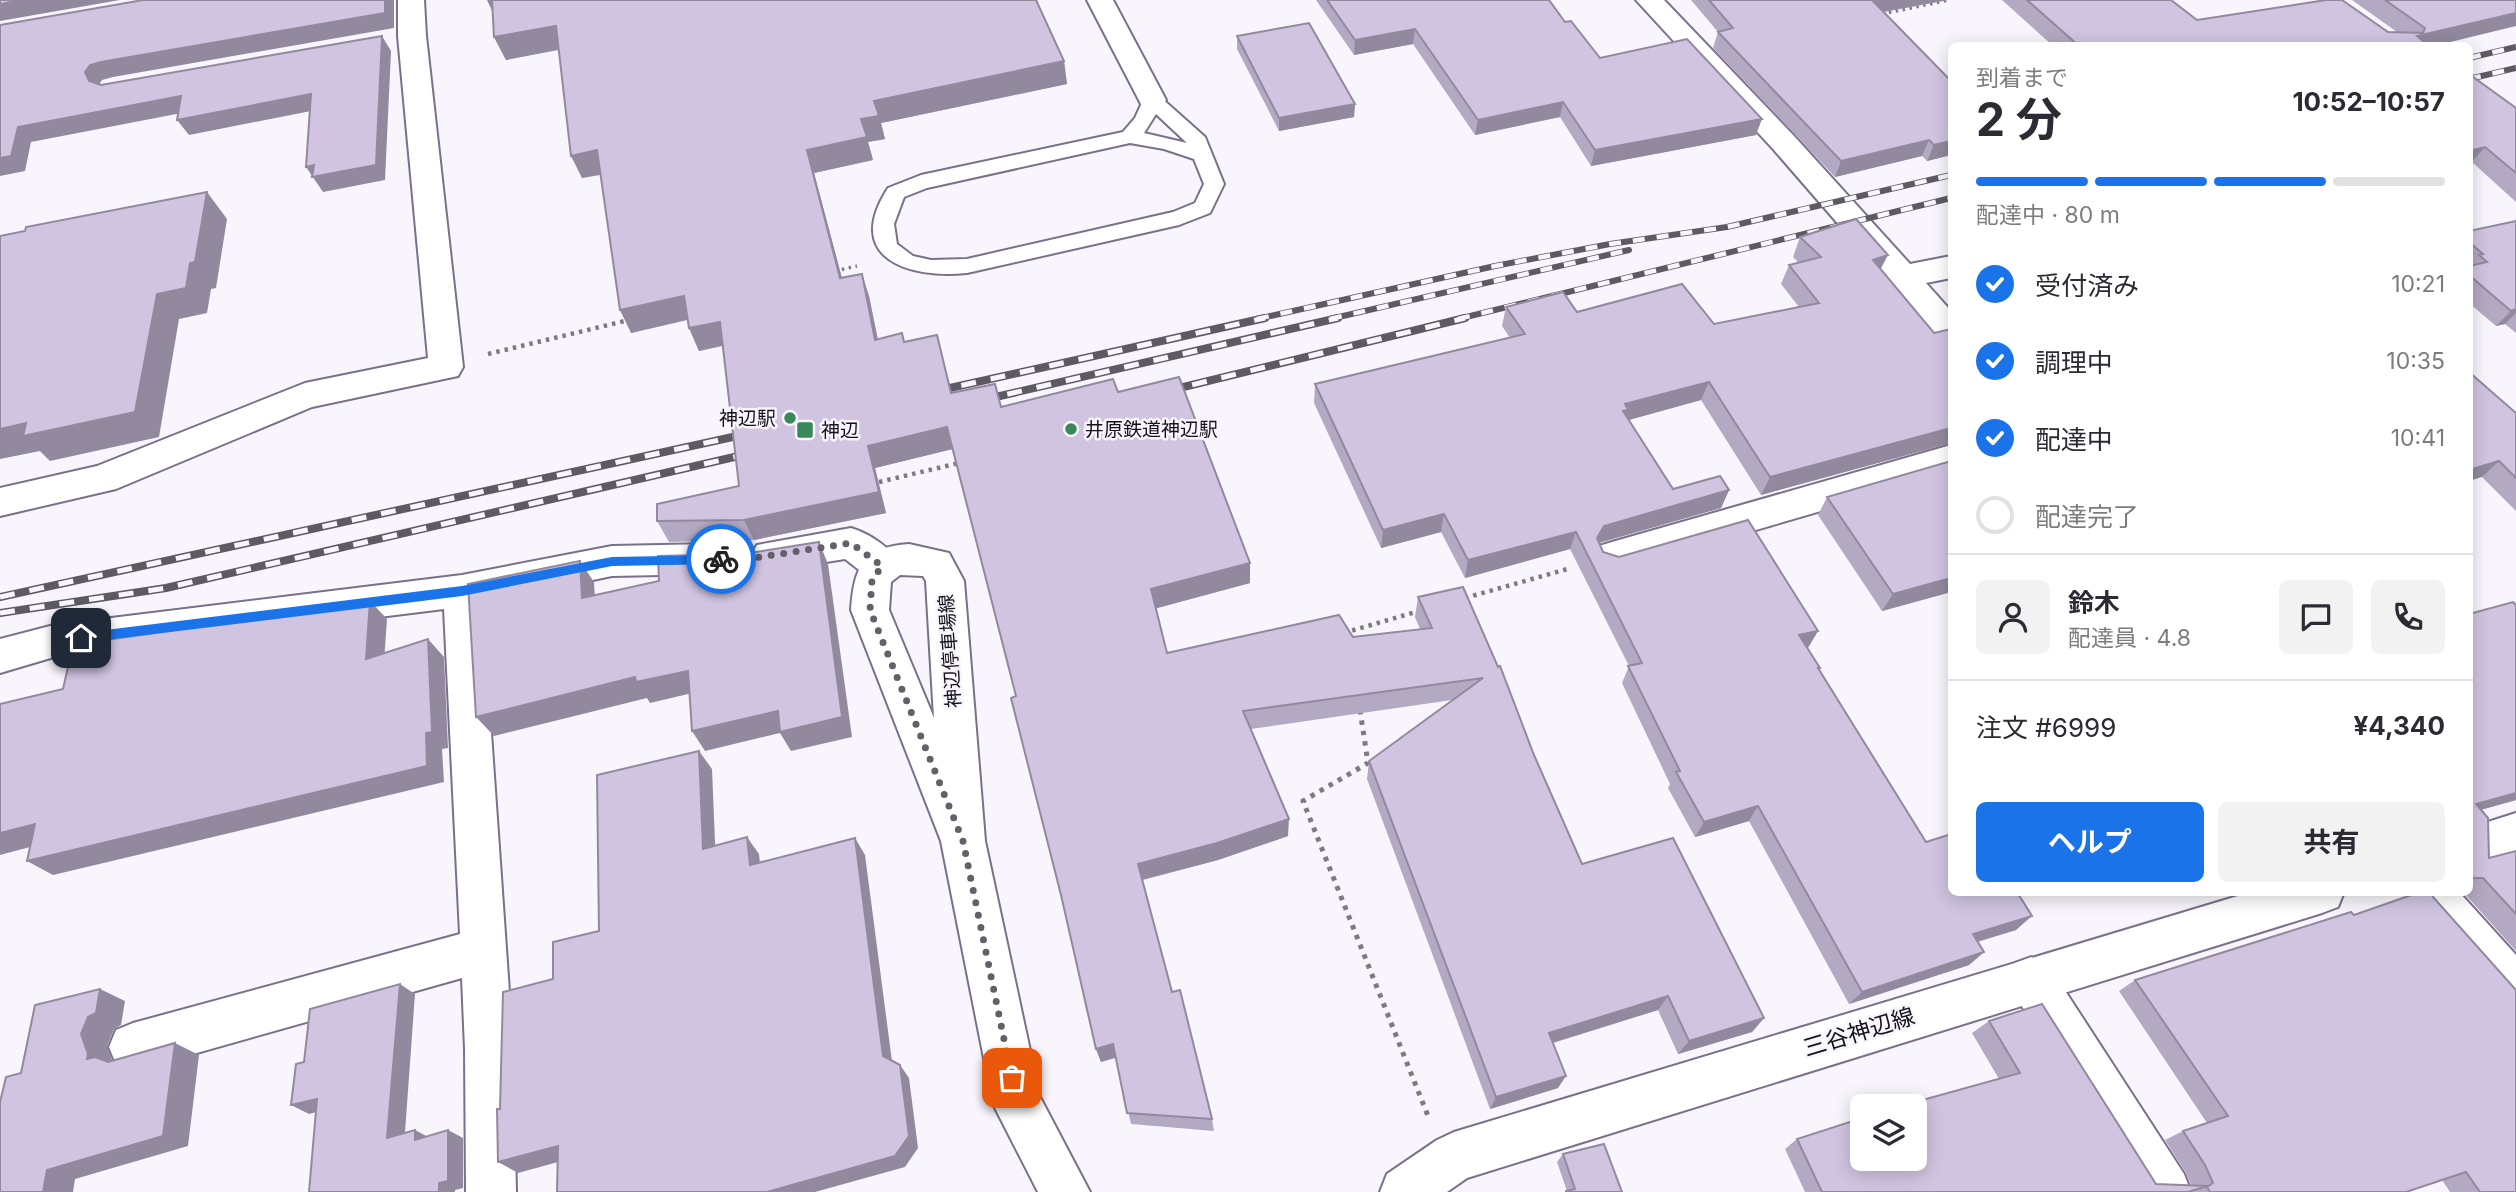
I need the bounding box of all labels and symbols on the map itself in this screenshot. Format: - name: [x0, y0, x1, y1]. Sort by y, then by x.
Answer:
- place label: 神辺駅: [719, 407, 776, 430]
- marker: 神辺駅: [782, 410, 798, 426]
- place label: 井原鉄道神辺駅: [1085, 418, 1218, 441]
- place label: 神辺: [821, 419, 859, 442]
- marker: 神辺: [795, 420, 815, 440]
- marker: 井原鉄道神辺駅: [1063, 421, 1079, 437]
- courier: [686, 524, 756, 594]
- street label: 神辺停車場線: [935, 593, 965, 709]
- pin: [51, 608, 111, 668]
- street label: 三谷神辺線: [1800, 1002, 1918, 1062]
- pin: [982, 1048, 1042, 1108]

